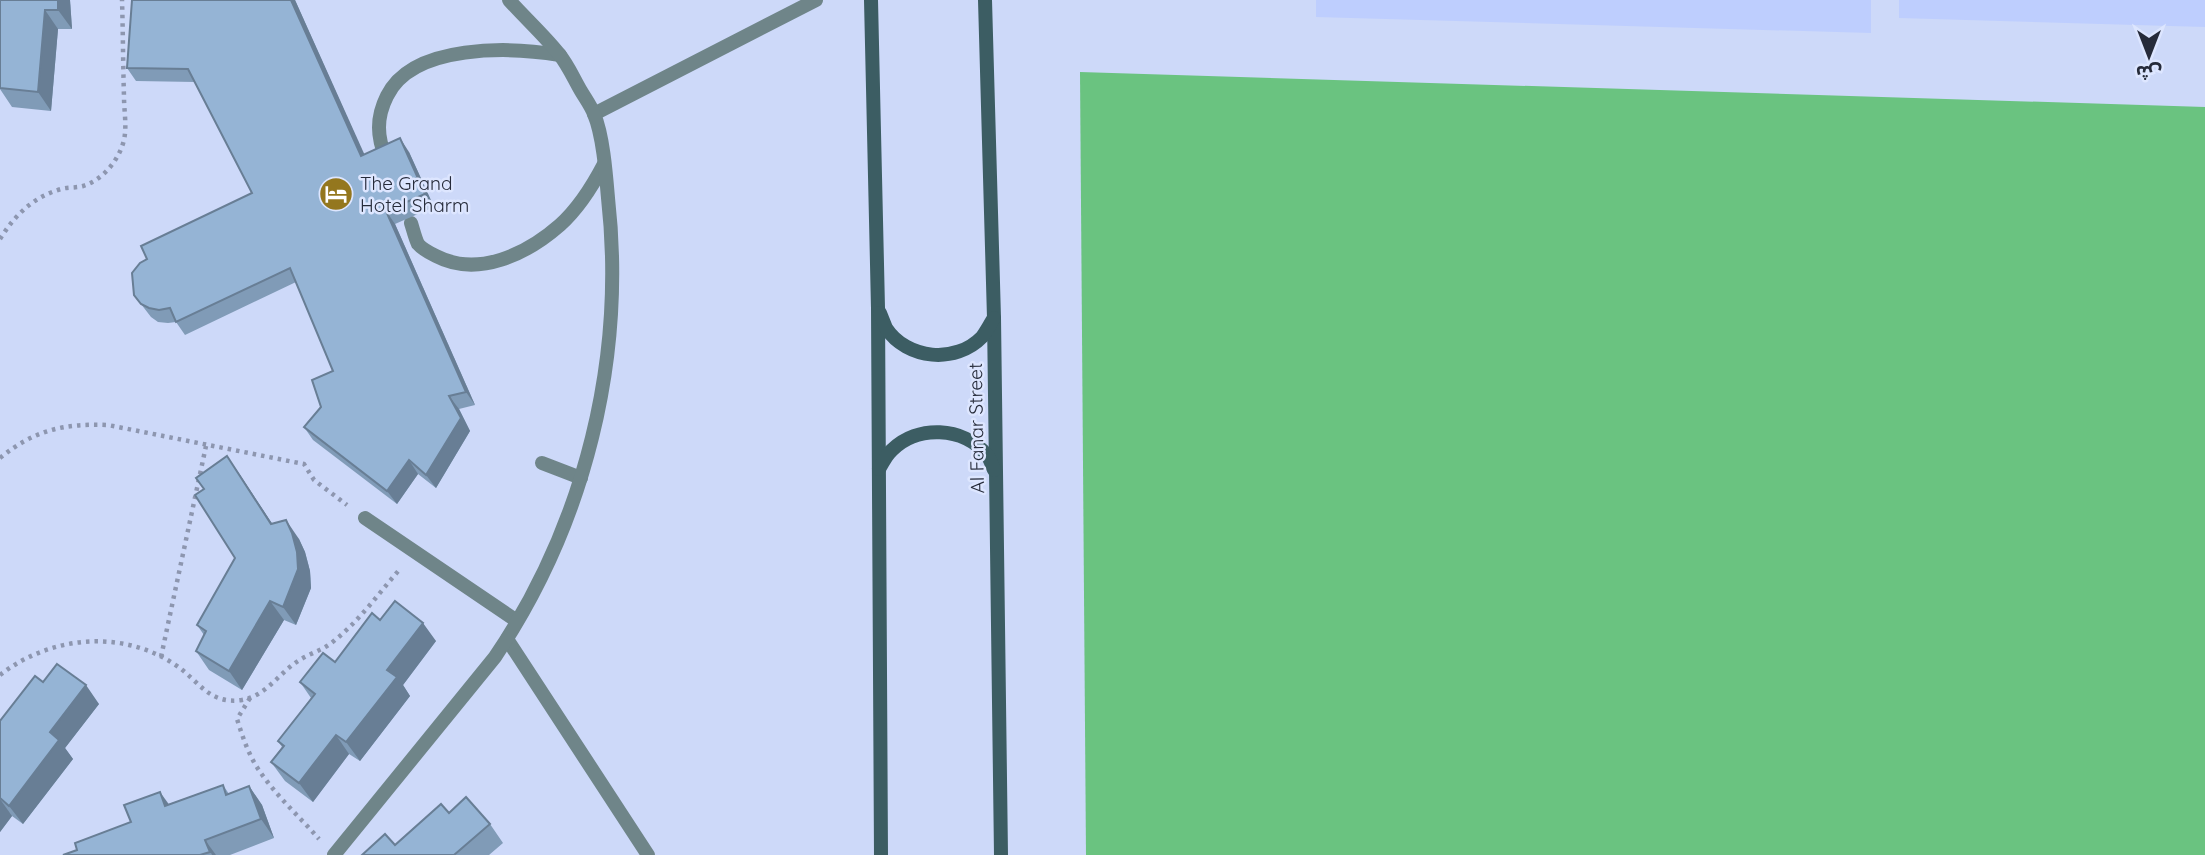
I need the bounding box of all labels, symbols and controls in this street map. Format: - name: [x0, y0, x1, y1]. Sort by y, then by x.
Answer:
- north arrow: [2114, 21, 2184, 91]
- text: ش: [2136, 61, 2162, 85]
- place label: The Grand Hotel Sharm: [360, 171, 469, 217]
- hotel icon: The Grand Hotel Sharm: [317, 175, 355, 213]
- street label: Al Fanar Street: [963, 362, 989, 494]

